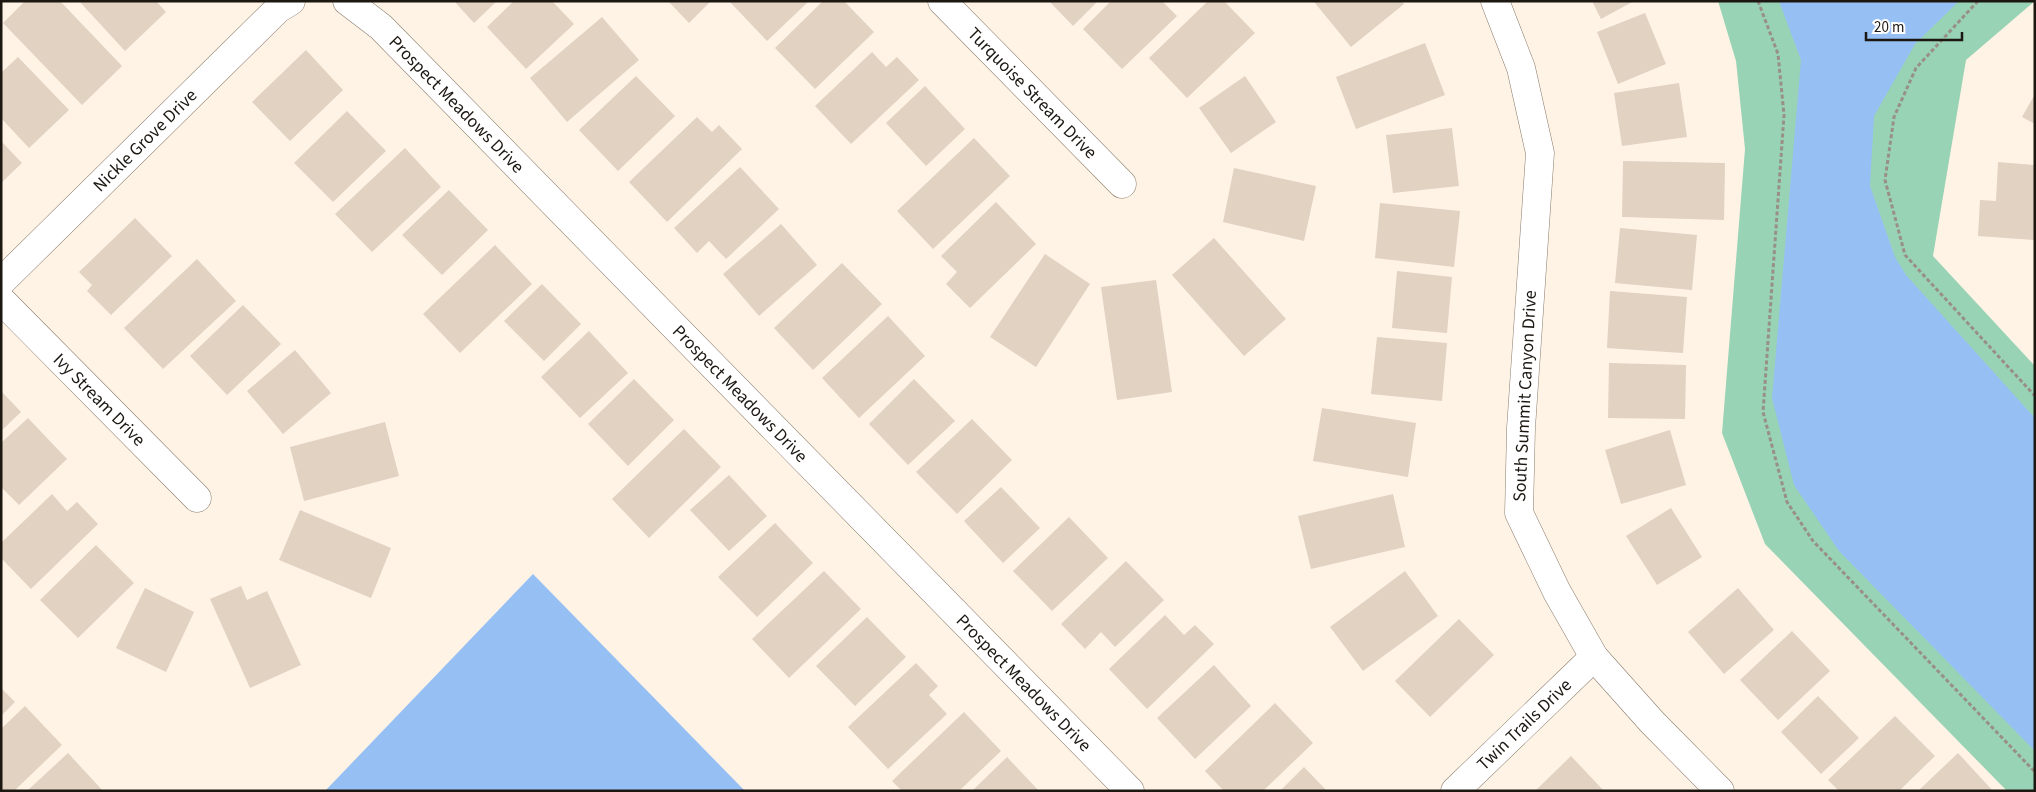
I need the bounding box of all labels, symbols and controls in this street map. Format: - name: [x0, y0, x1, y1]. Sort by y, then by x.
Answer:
- scale bar: [1866, 10, 1962, 42]
- text: 20 m: [1874, 17, 1904, 38]
- street label: Turquoise Stream Drive: [962, 22, 1103, 164]
- street label: Prospect Meadows Drive: [383, 30, 530, 179]
- street label: Nickle Grove Drive: [87, 83, 203, 197]
- street label: South Summit Canyon Drive: [1507, 290, 1543, 502]
- street label: Prospect Meadows Drive: [667, 319, 814, 468]
- street label: Ivy Stream Drive: [48, 347, 151, 452]
- street label: Prospect Meadows Drive: [950, 608, 1097, 757]
- street label: Twin Trails Drive: [1471, 673, 1577, 776]

